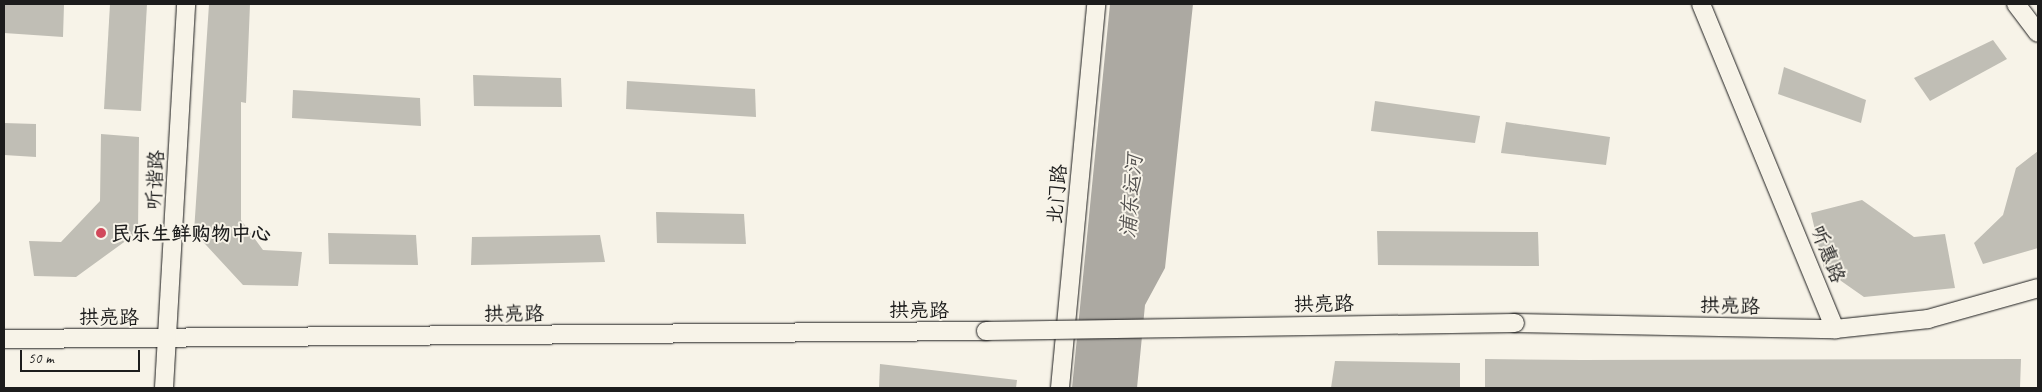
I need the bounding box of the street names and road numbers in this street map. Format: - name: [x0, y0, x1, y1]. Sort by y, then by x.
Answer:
- street label: 听谐路: [141, 149, 169, 211]
- street label: 北门路: [1042, 163, 1072, 225]
- street label: 听惠路: [1806, 222, 1850, 286]
- street label: 拱亮路: [1294, 291, 1354, 317]
- street label: 拱亮路: [1700, 293, 1760, 319]
- street label: 拱亮路: [889, 298, 949, 322]
- street label: 拱亮路: [484, 301, 544, 327]
- street label: 拱亮路: [79, 305, 139, 329]

